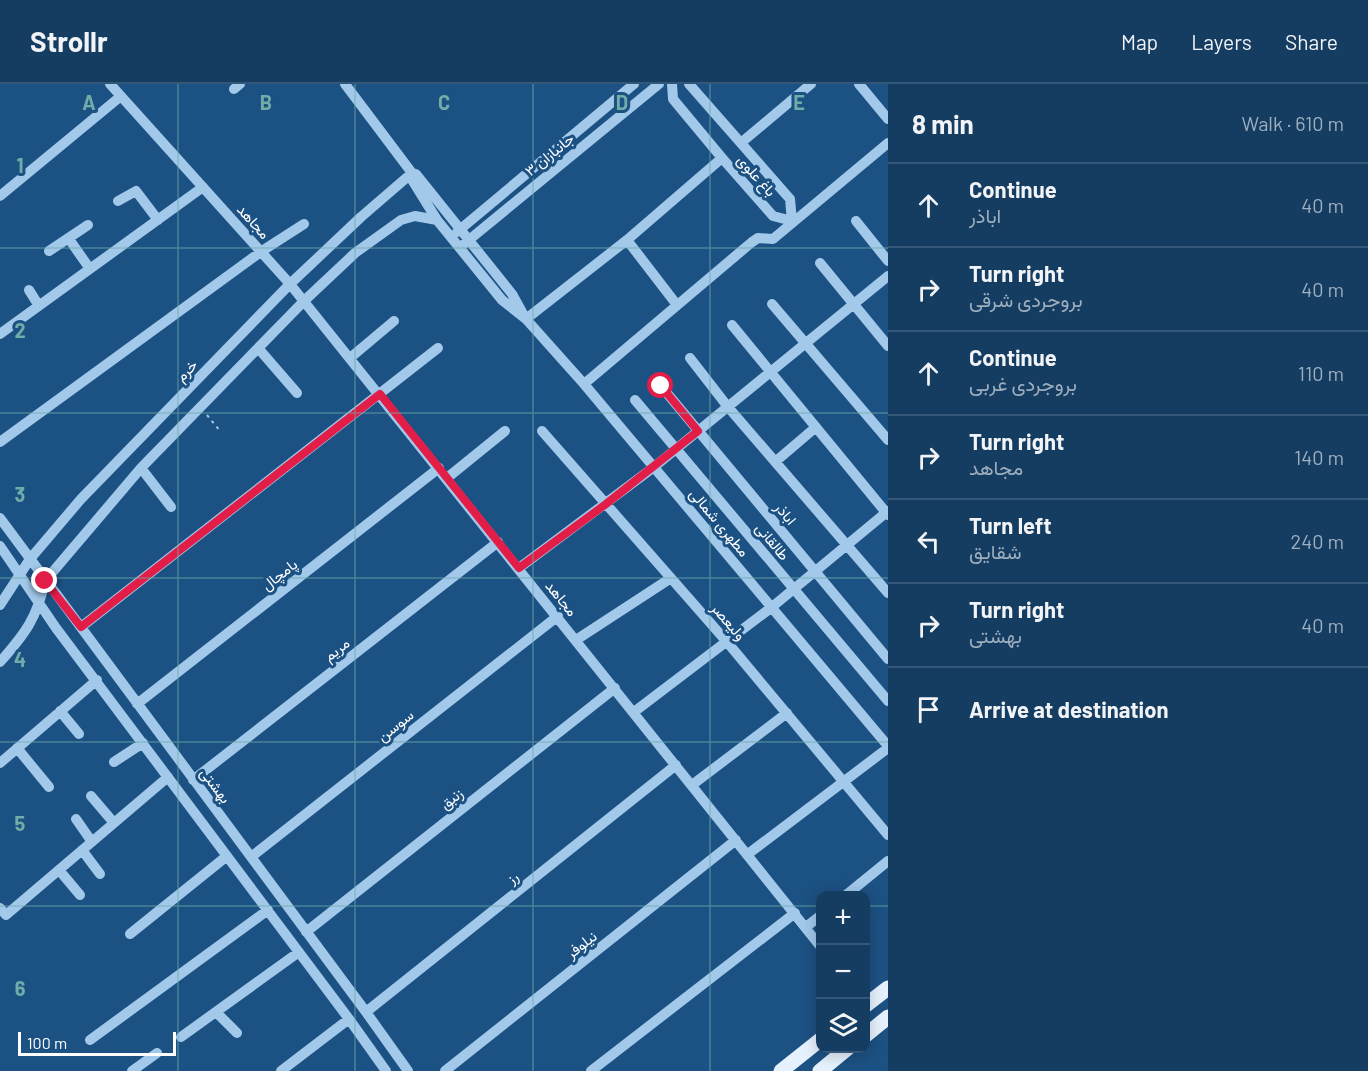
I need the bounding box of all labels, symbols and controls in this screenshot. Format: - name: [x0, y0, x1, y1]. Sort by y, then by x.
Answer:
- text: Strollr: [30, 24, 108, 58]
- text: Map: [1121, 29, 1158, 54]
- text: Layers: [1191, 29, 1252, 54]
- text: Share: [1285, 29, 1338, 54]
- text: A: [82, 90, 96, 114]
- text: B: [260, 90, 272, 114]
- text: C: [438, 90, 450, 114]
- text: D: [616, 90, 628, 114]
- text: E: [793, 90, 805, 114]
- text: 8 min: [912, 108, 974, 139]
- text: Walk · 610 m: [1242, 111, 1344, 135]
- street label: جانبازان ۳: [521, 129, 578, 180]
- street label: باغ علوی: [731, 150, 780, 202]
- text: 1: [16, 153, 24, 177]
- text: Continue: [969, 176, 1057, 202]
- icon: ahead: [912, 189, 945, 222]
- text: 40 m: [1301, 193, 1344, 217]
- street label: مجاهد: [233, 200, 274, 243]
- text: اباذر: [969, 203, 1001, 227]
- text: Turn right: [969, 260, 1064, 286]
- icon: right: [912, 273, 945, 306]
- text: 40 m: [1301, 277, 1344, 301]
- text: بروجردی شرقی: [969, 287, 1083, 311]
- text: 2: [14, 318, 26, 342]
- text: Continue: [969, 344, 1057, 370]
- street label: خرم: [171, 355, 202, 386]
- icon: ahead: [912, 357, 945, 390]
- text: 110 m: [1298, 361, 1344, 385]
- text: بروجردی غربی: [969, 371, 1077, 395]
- route start: [647, 372, 673, 398]
- text: Turn right: [969, 428, 1064, 454]
- icon: right: [912, 441, 945, 474]
- text: 140 m: [1294, 445, 1344, 469]
- text: مجاهد: [969, 455, 1023, 479]
- text: 3: [15, 482, 25, 506]
- street label: مطهری شمالی: [685, 484, 754, 561]
- street label: اباذر: [770, 497, 801, 529]
- text: Turn left: [969, 512, 1052, 538]
- street label: طالقانی: [751, 519, 794, 565]
- icon: left: [912, 525, 945, 558]
- text: 240 m: [1290, 529, 1344, 553]
- text: شقایق: [969, 539, 1022, 563]
- street label: پامچال: [258, 554, 302, 595]
- route end: [31, 567, 57, 593]
- street label: مجاهد: [541, 577, 582, 620]
- text: Turn right: [969, 596, 1064, 622]
- street label: ولیعصر: [706, 598, 750, 644]
- icon: right: [912, 609, 945, 642]
- text: 40 m: [1301, 613, 1344, 637]
- text: بهشتی: [969, 623, 1022, 647]
- street label: مریم: [319, 633, 354, 666]
- text: 4: [14, 647, 26, 671]
- icon: arrive: [912, 693, 945, 726]
- text: Arrive at destination: [969, 696, 1168, 722]
- street label: سوسن: [373, 705, 418, 746]
- street label: بهشتی: [195, 764, 235, 807]
- street label: زنبق: [436, 783, 467, 814]
- text: 5: [15, 811, 26, 835]
- street label: رز: [502, 867, 522, 889]
- map controls: [816, 891, 870, 1053]
- button: +: [816, 891, 870, 945]
- street label: نیلوفر: [561, 926, 600, 963]
- button: −: [816, 945, 870, 999]
- text: 6: [15, 976, 26, 1000]
- button: layers: [816, 999, 870, 1053]
- scale bar: [18, 1029, 176, 1056]
- text: 100 m: [27, 1033, 67, 1052]

